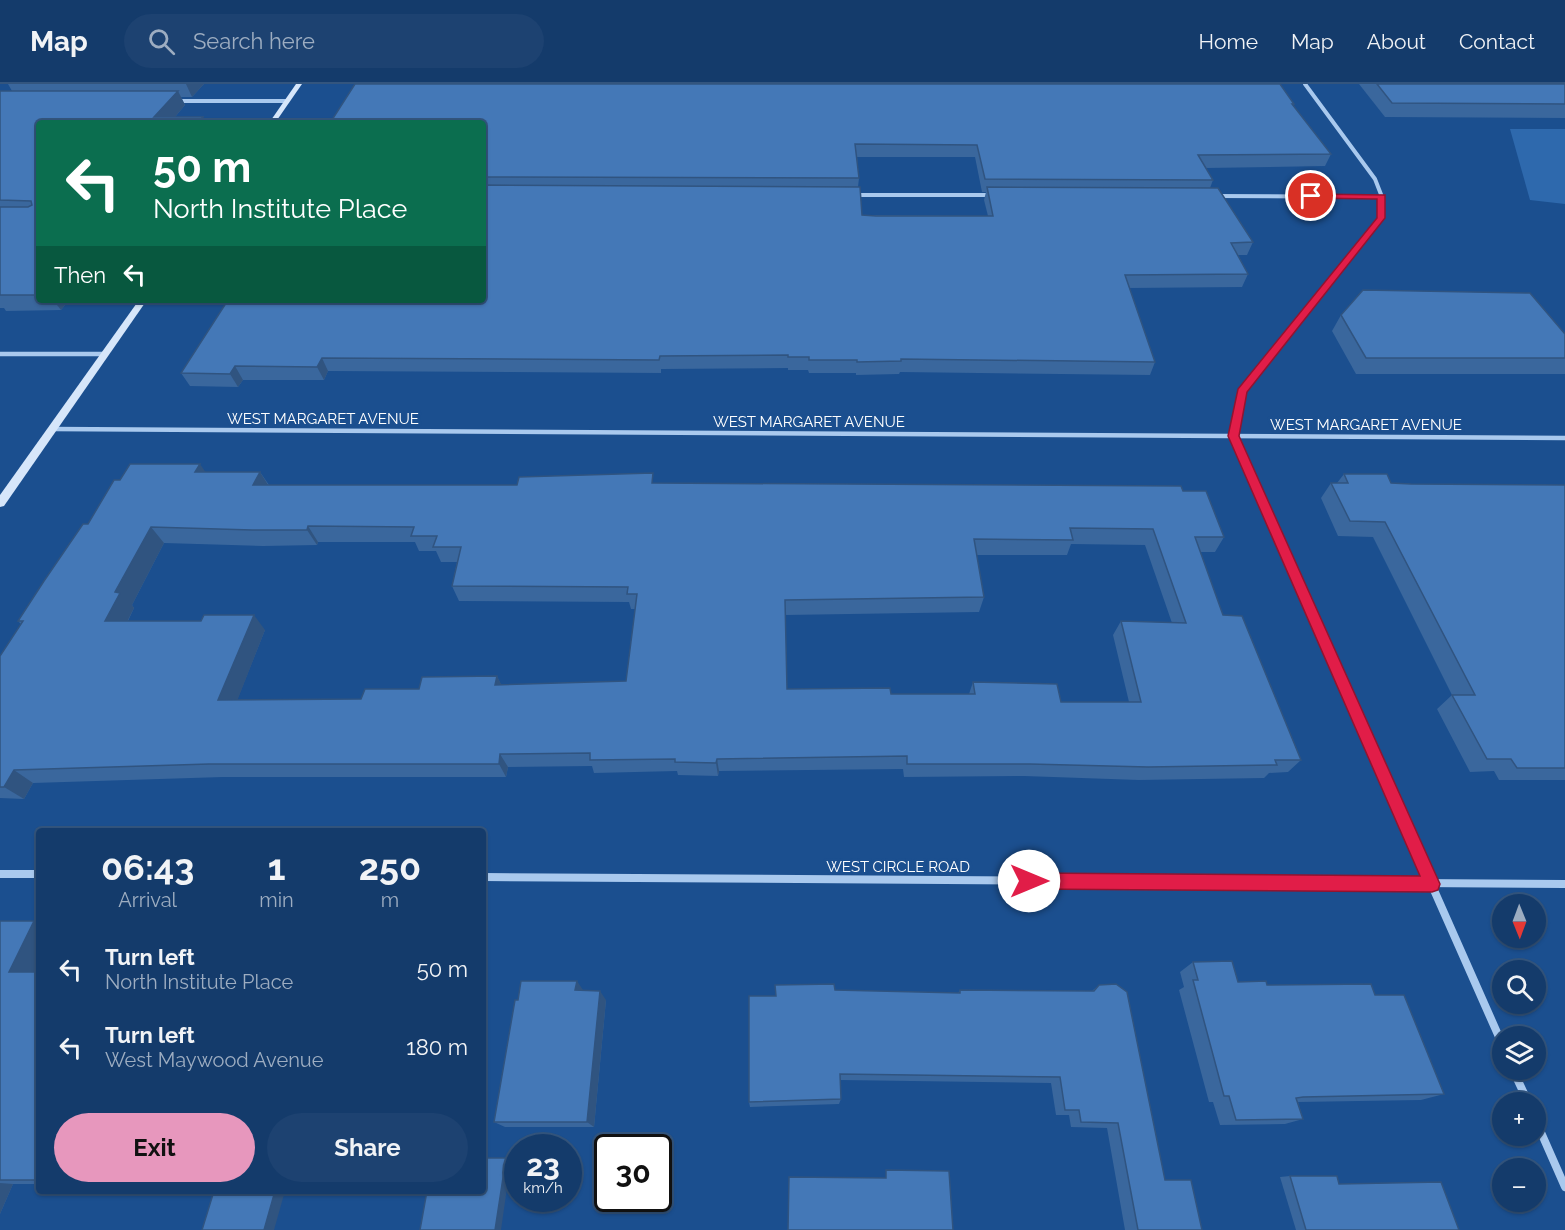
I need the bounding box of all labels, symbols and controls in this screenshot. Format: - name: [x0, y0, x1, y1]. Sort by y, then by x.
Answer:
- search box: [124, 14, 544, 68]
- text: Map: [30, 25, 88, 58]
- icon: search: [145, 25, 178, 58]
- text: Search here: [193, 28, 315, 54]
- text: Home: [1199, 29, 1258, 54]
- text: Map: [1291, 29, 1334, 54]
- text: About: [1367, 29, 1426, 54]
- text: Contact: [1459, 29, 1535, 54]
- text: 50 m: [153, 143, 251, 192]
- icon: left: [54, 144, 132, 222]
- pin: [1285, 170, 1336, 221]
- icon: arrive: [1294, 179, 1327, 212]
- text: North Institute Place: [153, 193, 407, 224]
- icon: left: [118, 258, 151, 291]
- text: Then: [54, 262, 106, 288]
- street label: WEST MARGARET AVENUE: [227, 410, 419, 428]
- street label: WEST MARGARET AVENUE: [713, 413, 905, 431]
- street label: WEST MARGARET AVENUE: [1270, 416, 1462, 434]
- text: 06:43: [101, 846, 194, 888]
- text: 1: [268, 846, 285, 888]
- text: 250: [359, 846, 421, 888]
- position arrow: [997, 849, 1061, 913]
- street label: WEST CIRCLE ROAD: [826, 858, 970, 876]
- text: Arrival: [118, 888, 177, 912]
- text: min: [259, 888, 294, 912]
- text: m: [381, 888, 399, 912]
- north arrow: [1492, 894, 1546, 948]
- map controls: [1492, 894, 1546, 1212]
- text: Turn left: [105, 944, 195, 970]
- icon: left: [54, 953, 87, 986]
- text: 50 m: [417, 956, 468, 982]
- button: search: [1492, 960, 1546, 1014]
- text: North Institute Place: [105, 970, 293, 994]
- text: Turn left: [105, 1022, 195, 1048]
- button: layers: [1492, 1026, 1546, 1080]
- icon: left: [54, 1031, 87, 1064]
- text: 180 m: [406, 1034, 468, 1060]
- text: West Maywood Avenue: [105, 1048, 323, 1072]
- button: +: [1492, 1092, 1546, 1146]
- button: Exit: [54, 1113, 255, 1182]
- button: Share: [267, 1113, 468, 1182]
- speed limit sign: 30: [594, 1134, 672, 1212]
- text: 23: [526, 1148, 560, 1183]
- button: −: [1492, 1158, 1546, 1212]
- text: km/h: [523, 1179, 563, 1197]

